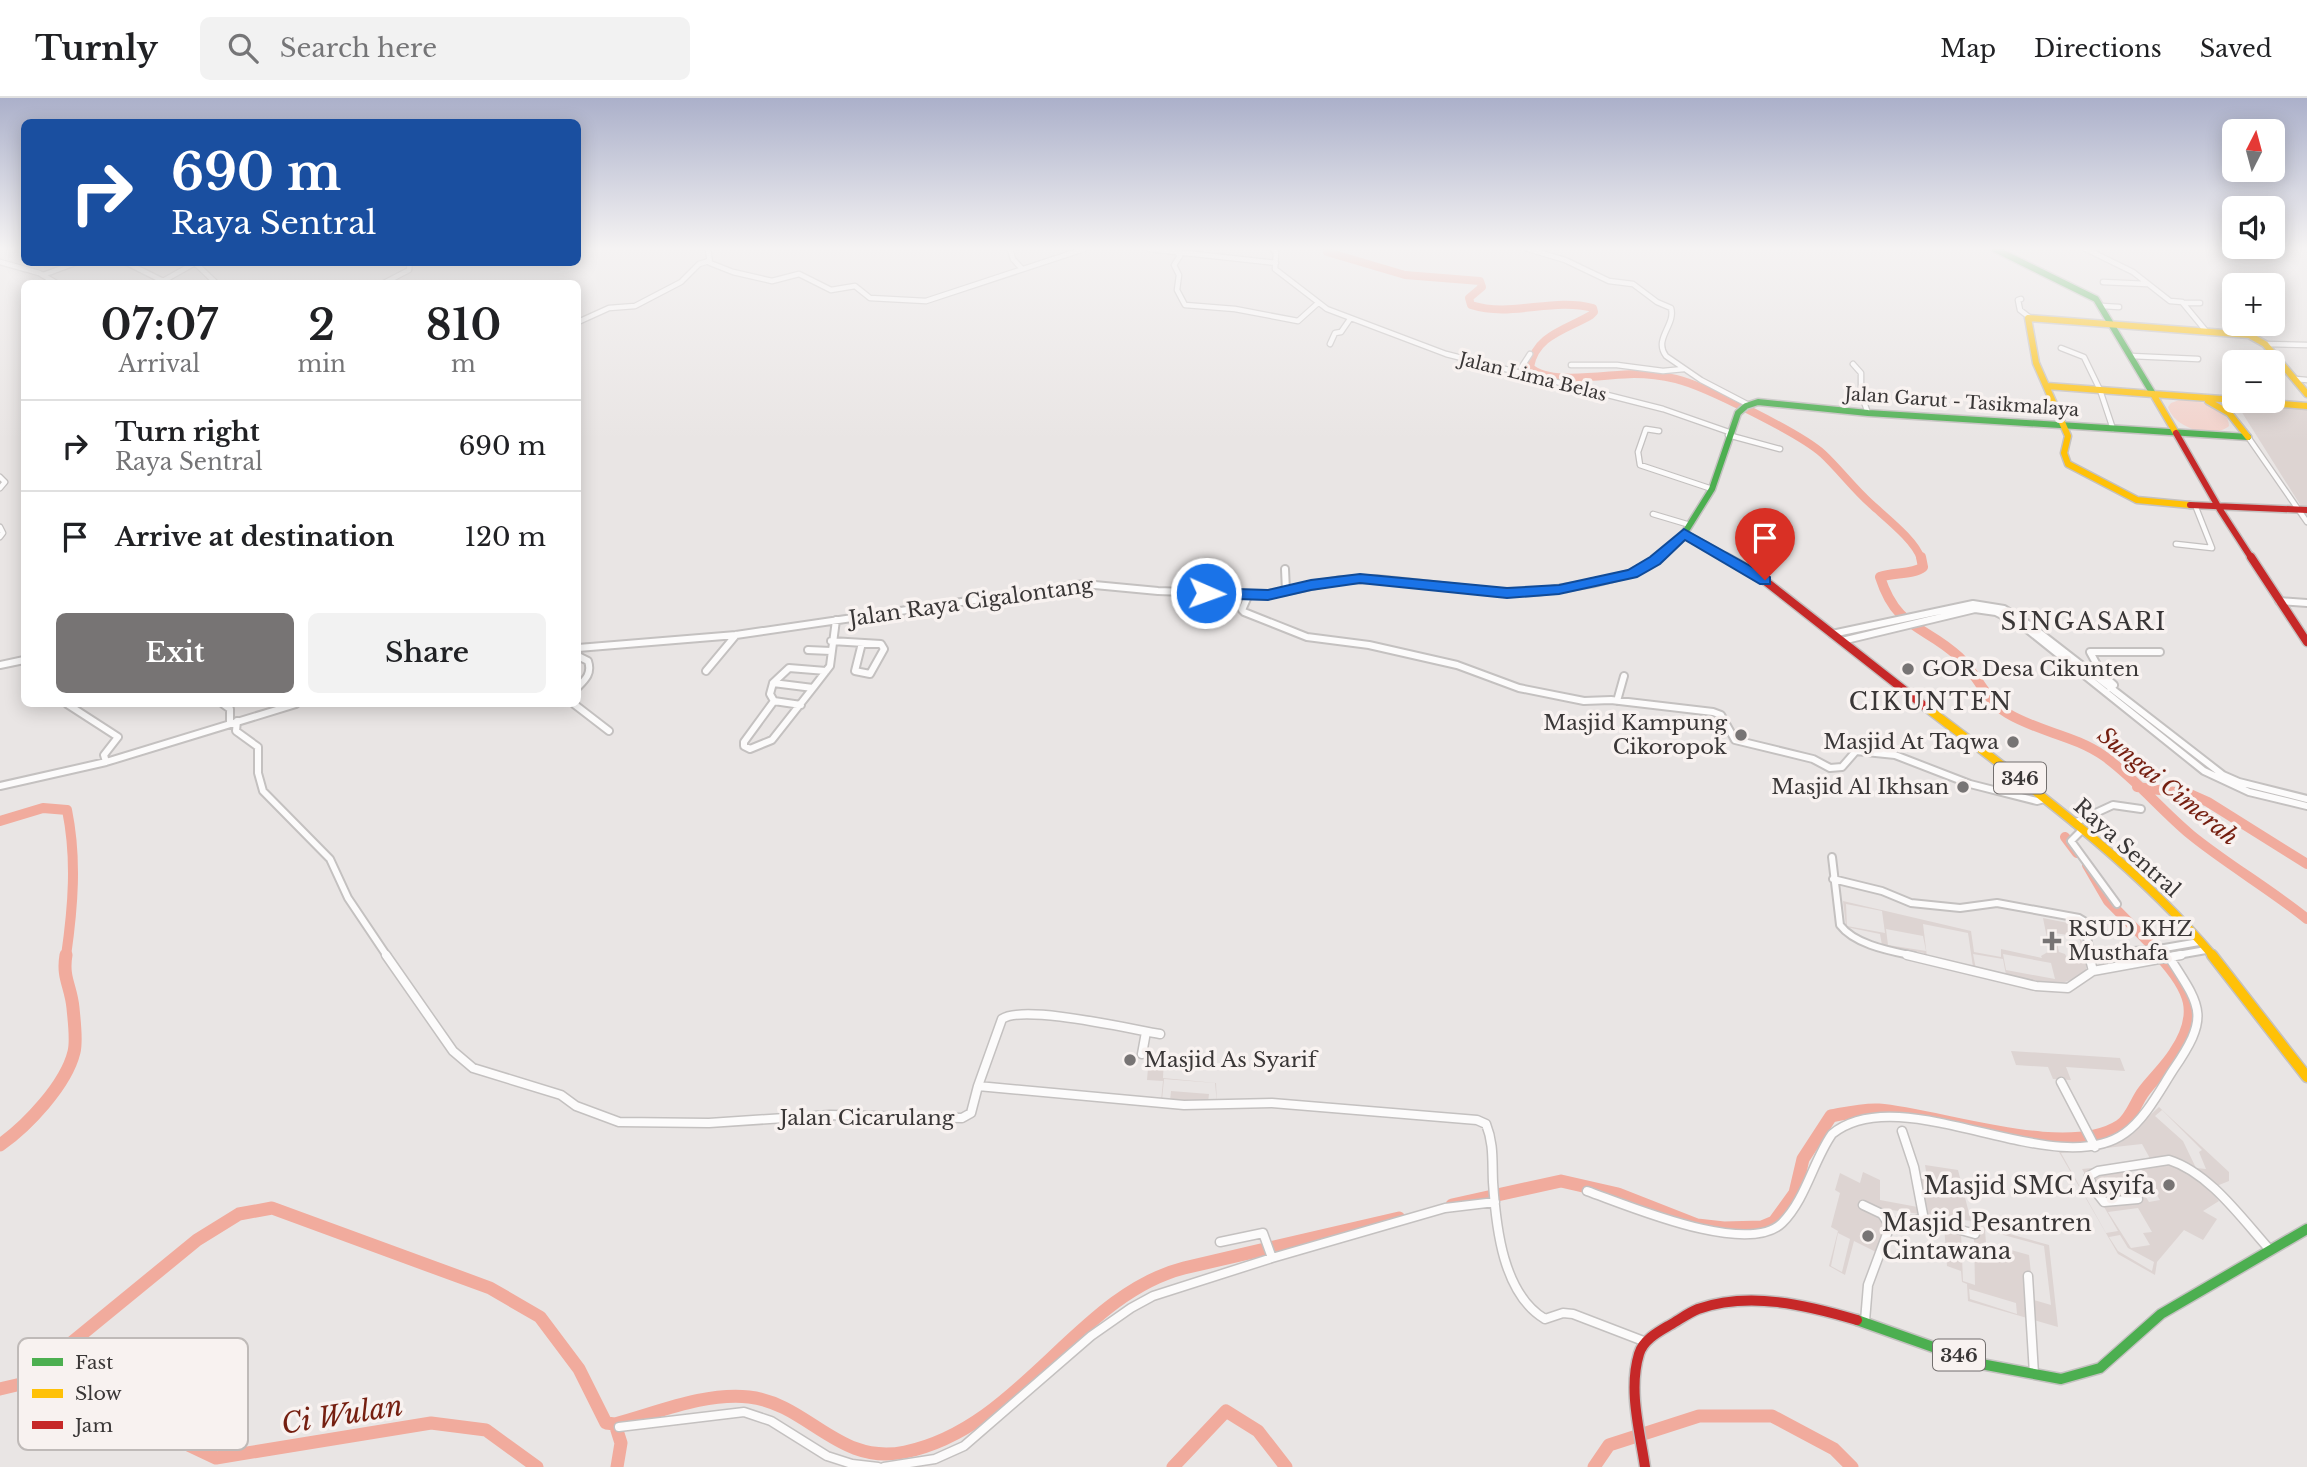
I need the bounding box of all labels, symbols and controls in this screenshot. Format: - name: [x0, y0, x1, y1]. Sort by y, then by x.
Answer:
- search box: [200, 17, 690, 80]
- text: Turnly: [35, 28, 158, 69]
- icon: search: [224, 29, 262, 67]
- text: Search here: [280, 32, 437, 64]
- text: Map: [1940, 34, 1996, 63]
- text: Directions: [2034, 34, 2162, 63]
- text: Saved: [2200, 34, 2272, 63]
- north arrow: [2222, 119, 2286, 182]
- map controls: [2222, 119, 2285, 413]
- text: 690 m: [171, 142, 341, 203]
- icon: right: [56, 147, 147, 238]
- button: sound: [2222, 196, 2285, 259]
- text: Raya Sentral: [171, 203, 376, 243]
- button: +: [2222, 273, 2285, 336]
- text: 07:07: [101, 299, 218, 351]
- text: 2: [308, 299, 335, 351]
- text: 810: [425, 299, 501, 351]
- street label: Jalan Lima Belas: [1455, 348, 1609, 406]
- text: Arrival: [119, 350, 200, 378]
- text: min: [297, 350, 346, 378]
- text: m: [451, 350, 476, 378]
- button: −: [2222, 350, 2285, 413]
- street label: Jalan Garut - Tasikmalaya: [1842, 383, 2080, 421]
- text: Turn right: [115, 416, 260, 448]
- icon: right: [56, 427, 94, 465]
- text: 690 m: [459, 430, 546, 462]
- text: Raya Sentral: [115, 448, 263, 476]
- pin: [1735, 508, 1795, 580]
- icon: arrive: [56, 518, 94, 556]
- icon: arrive: [1746, 519, 1784, 557]
- text: Arrive at destination: [115, 521, 395, 553]
- text: 120 m: [464, 521, 546, 553]
- position arrow: [1169, 556, 1243, 630]
- street label: Jalan Raya Cigalontang: [844, 572, 1095, 632]
- district label: SINGASARI: [2001, 607, 2167, 636]
- button: Exit: [56, 613, 294, 693]
- button: Share: [308, 613, 546, 693]
- place label: GOR Desa Cikunten: [1922, 656, 2139, 682]
- marker: GOR Desa Cikunten: [1900, 661, 1916, 677]
- district label: CIKUNTEN: [1849, 687, 2013, 716]
- place label: Masjid Kampung Cikoropok: [1543, 710, 1727, 760]
- water label: Sungai Cimerah: [2092, 721, 2244, 851]
- marker: Masjid Kampung Cikoropok: [1733, 727, 1749, 743]
- place label: Masjid At Taqwa: [1823, 729, 1999, 755]
- marker: Masjid At Taqwa: [2005, 734, 2021, 750]
- road number: 346: [1994, 762, 2046, 793]
- place label: Masjid Al Ikhsan: [1771, 774, 1949, 800]
- marker: Masjid Al Ikhsan: [1955, 779, 1971, 795]
- street label: Raya Sentral: [2068, 793, 2186, 903]
- place label: RSUD KHZ Musthafa: [2068, 916, 2193, 966]
- marker: RSUD KHZ Musthafa: [2042, 931, 2062, 951]
- place label: Masjid As Syarif: [1144, 1047, 1319, 1073]
- marker: Masjid As Syarif: [1122, 1052, 1138, 1068]
- street label: Jalan Cicarulang: [777, 1105, 955, 1131]
- place label: Masjid SMC Asyifa: [1924, 1171, 2156, 1200]
- marker: Masjid SMC Asyifa: [2161, 1177, 2177, 1193]
- place label: Masjid Pesantren Cintawana: [1882, 1208, 2092, 1265]
- marker: Masjid Pesantren Cintawana: [1860, 1228, 1876, 1244]
- legend: [18, 1338, 248, 1450]
- road number: 346: [1933, 1340, 1985, 1371]
- text: Fast: [75, 1351, 114, 1374]
- text: Slow: [75, 1382, 122, 1405]
- water label: Ci Wulan: [279, 1388, 405, 1442]
- text: Jam: [72, 1414, 113, 1437]

